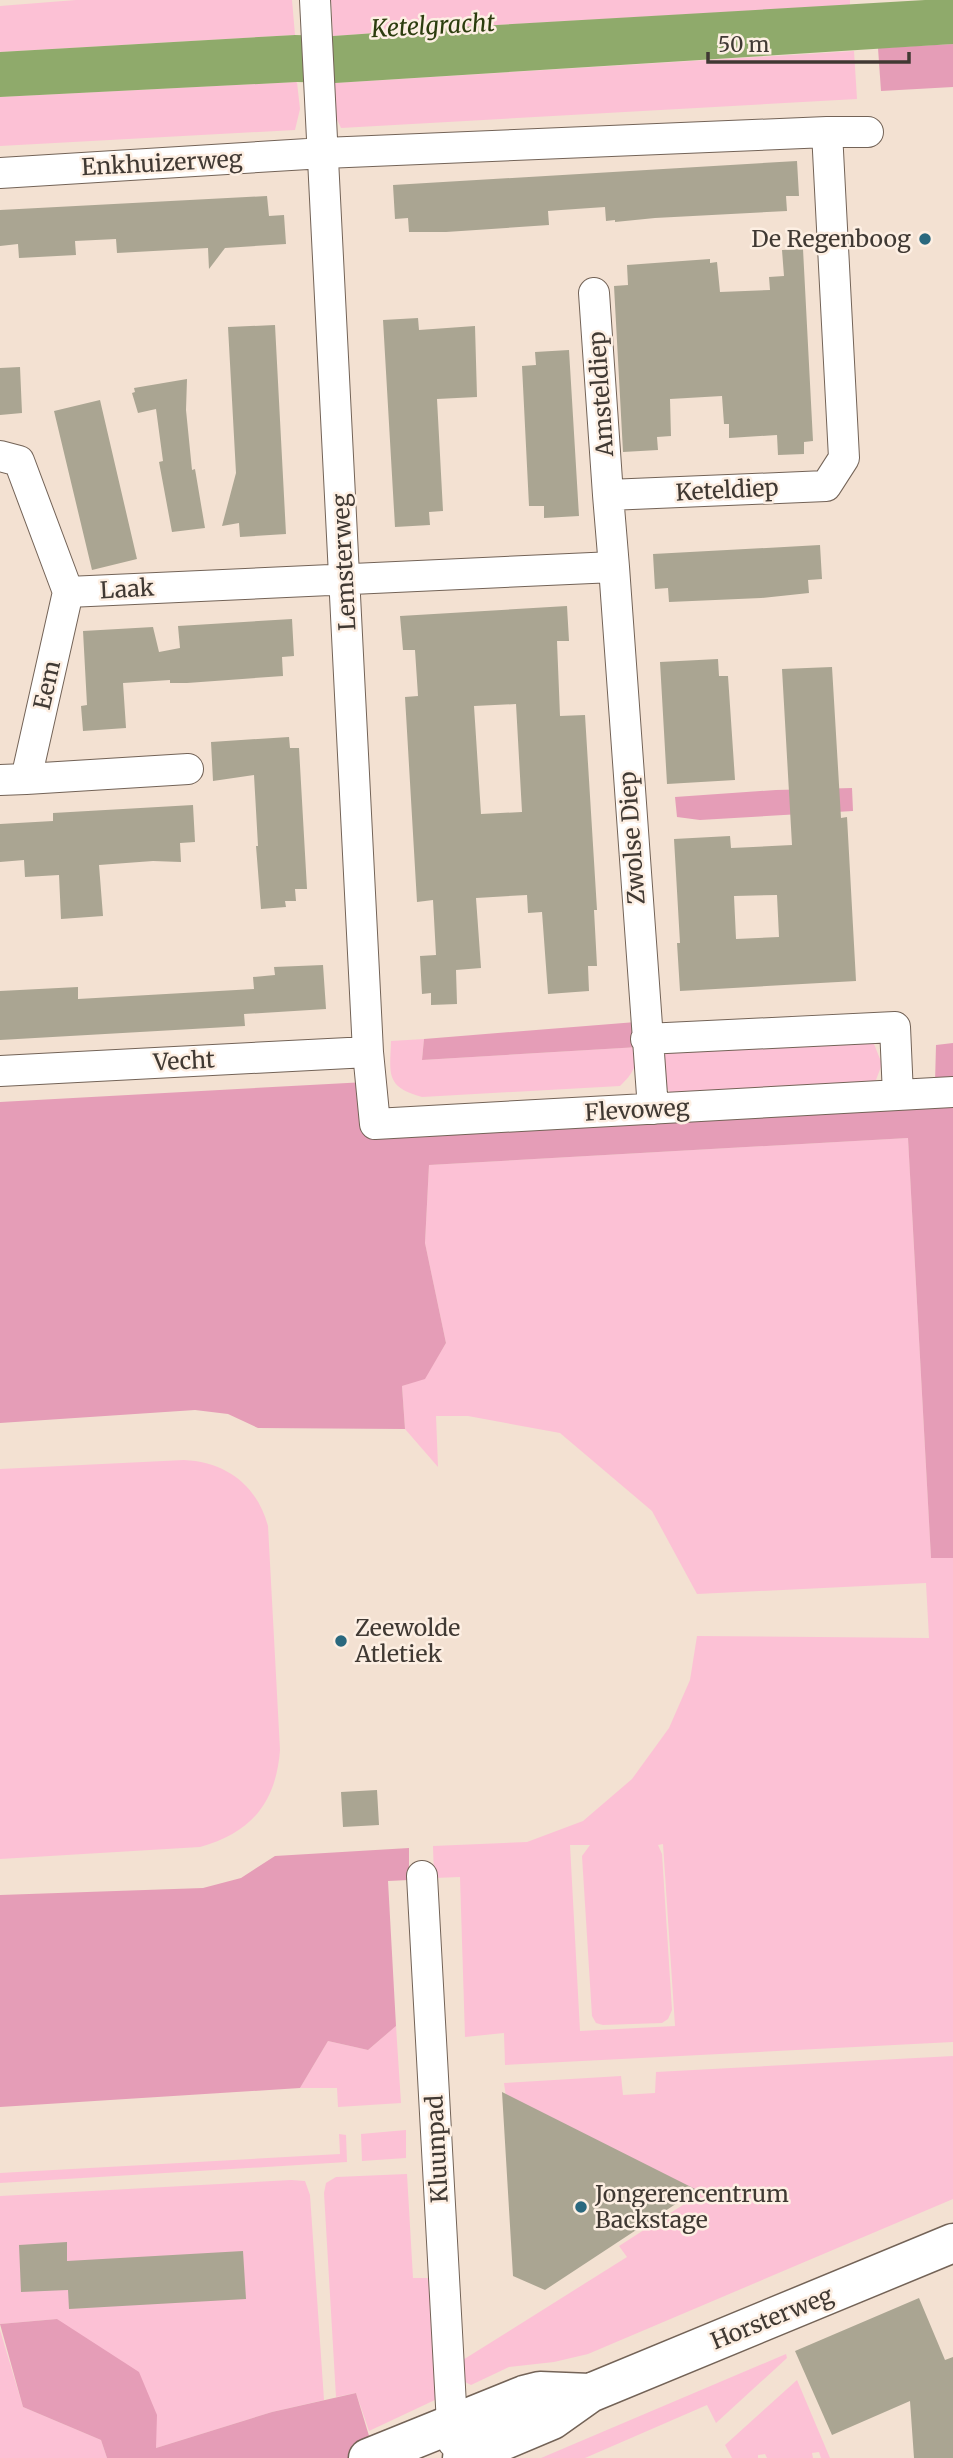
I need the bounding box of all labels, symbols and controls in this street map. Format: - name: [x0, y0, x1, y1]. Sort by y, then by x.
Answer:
- water label: Ketelgracht: [369, 7, 496, 44]
- scale bar: [708, 21, 909, 65]
- text: 50 m: [718, 31, 769, 58]
- street label: Enkhuizerweg: [81, 144, 243, 181]
- place label: De Regenboog: [751, 224, 911, 253]
- marker: De Regenboog: [917, 231, 933, 247]
- street label: Amsteldiep: [582, 331, 619, 459]
- street label: Keteldiep: [675, 472, 779, 507]
- street label: Lemsterweg: [325, 493, 362, 631]
- street label: Laak: [99, 573, 155, 604]
- street label: Eem: [27, 657, 66, 712]
- street label: Zwolse Diep: [612, 770, 651, 906]
- street label: Vecht: [152, 1044, 215, 1077]
- street label: Flevoweg: [584, 1092, 690, 1127]
- place label: Zeewolde Atletiek: [354, 1613, 460, 1668]
- marker: Zeewolde Atletiek: [333, 1633, 349, 1649]
- street label: Kluunpad: [419, 2094, 454, 2204]
- place label: Jongerencentrum Backstage: [594, 2179, 789, 2234]
- marker: Jongerencentrum Backstage: [573, 2199, 589, 2215]
- street label: Horsterweg: [706, 2280, 837, 2355]

